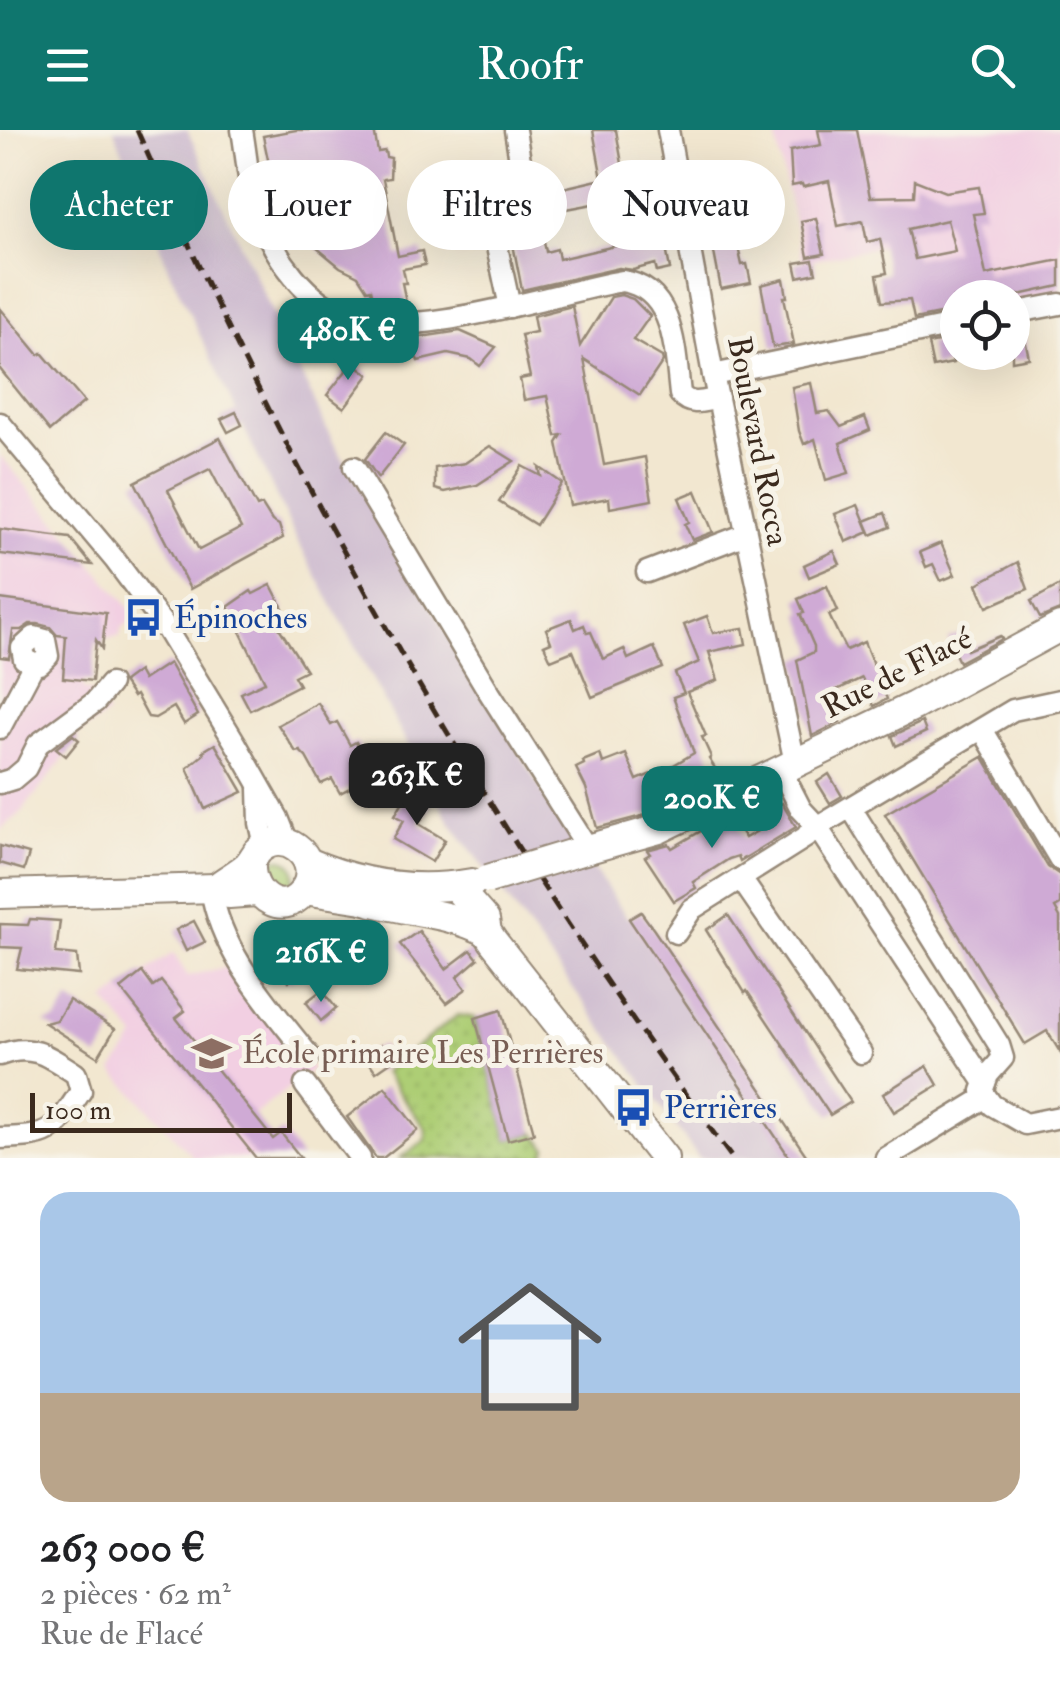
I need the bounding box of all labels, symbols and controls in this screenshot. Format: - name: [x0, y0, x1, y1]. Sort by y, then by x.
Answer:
- text: Roofr: [477, 37, 583, 93]
- icon: menu: [40, 38, 95, 93]
- icon: search: [965, 38, 1020, 93]
- chip: Acheter: [30, 160, 208, 250]
- chip: Louer: [228, 160, 387, 250]
- chip: Filtres: [407, 160, 567, 250]
- chip: Nouveau: [587, 160, 785, 250]
- map controls: [940, 280, 1030, 370]
- button: locate: [940, 280, 1030, 370]
- pin: 480K €: [267, 298, 429, 383]
- text: 480K €: [300, 310, 396, 350]
- street label: Boulevard Rocca: [718, 333, 798, 550]
- bus stop icon: Épinoches: [123, 597, 165, 639]
- place label: Épinoches: [174, 598, 307, 638]
- street label: Rue de Flacé: [815, 618, 979, 728]
- pin: 263K €: [336, 743, 498, 828]
- text: 263K €: [371, 755, 463, 795]
- pin: 200K €: [631, 766, 793, 851]
- text: 200K €: [664, 778, 760, 818]
- pin: 216K €: [240, 920, 402, 1005]
- text: 216K €: [275, 932, 367, 972]
- school or university icon: École primaire Les Perrières: [191, 1032, 233, 1074]
- place label: École primaire Les Perrières: [242, 1033, 604, 1073]
- bus stop icon: Perrières: [613, 1087, 655, 1129]
- scale bar: [30, 1088, 292, 1133]
- place label: Perrières: [664, 1088, 777, 1128]
- text: 100 m: [45, 1093, 111, 1128]
- icon: home: [440, 1257, 620, 1437]
- text: 263 000 €: [40, 1522, 205, 1574]
- text: 2 pièces · 62 m²: [40, 1574, 231, 1614]
- text: Rue de Flacé: [40, 1614, 203, 1654]

